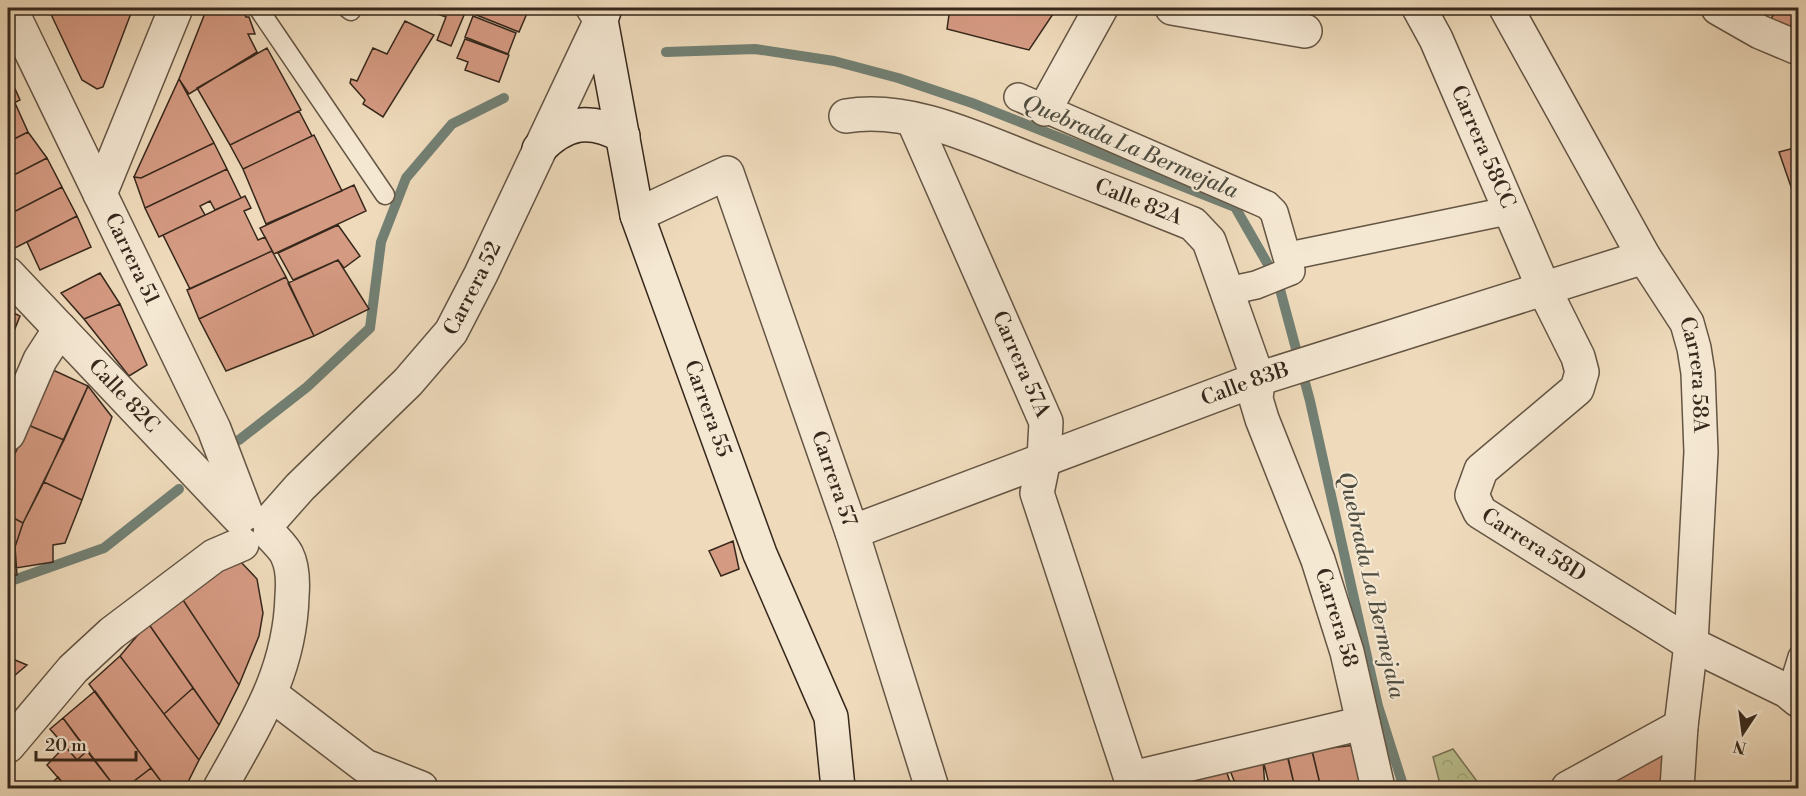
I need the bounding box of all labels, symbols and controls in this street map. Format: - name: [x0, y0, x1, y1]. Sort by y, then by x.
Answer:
- street label: Carrera 58CC: [1445, 82, 1521, 212]
- water label: Quebrada La Bermejala: [1018, 89, 1243, 205]
- street label: Calle 82A: [1091, 173, 1186, 231]
- street label: Carrera 51: [98, 209, 165, 309]
- street label: Carrera 52: [438, 238, 507, 340]
- street label: Carrera 57A: [986, 307, 1056, 422]
- street label: Carrera 58A: [1673, 314, 1713, 434]
- street label: Calle 82C: [83, 354, 164, 438]
- street label: Carrera 55: [678, 357, 737, 461]
- street label: Calle 83B: [1198, 357, 1292, 412]
- street label: Carrera 57: [805, 427, 862, 530]
- water label: Quebrada La Bermejala: [1332, 469, 1410, 702]
- street label: Carrera 58D: [1476, 503, 1591, 588]
- street label: Carrera 58: [1308, 565, 1363, 670]
- north arrow: [1713, 703, 1773, 763]
- scale bar: [36, 724, 136, 762]
- text: 20 m: [45, 734, 87, 757]
- text: N: [1731, 735, 1748, 758]

